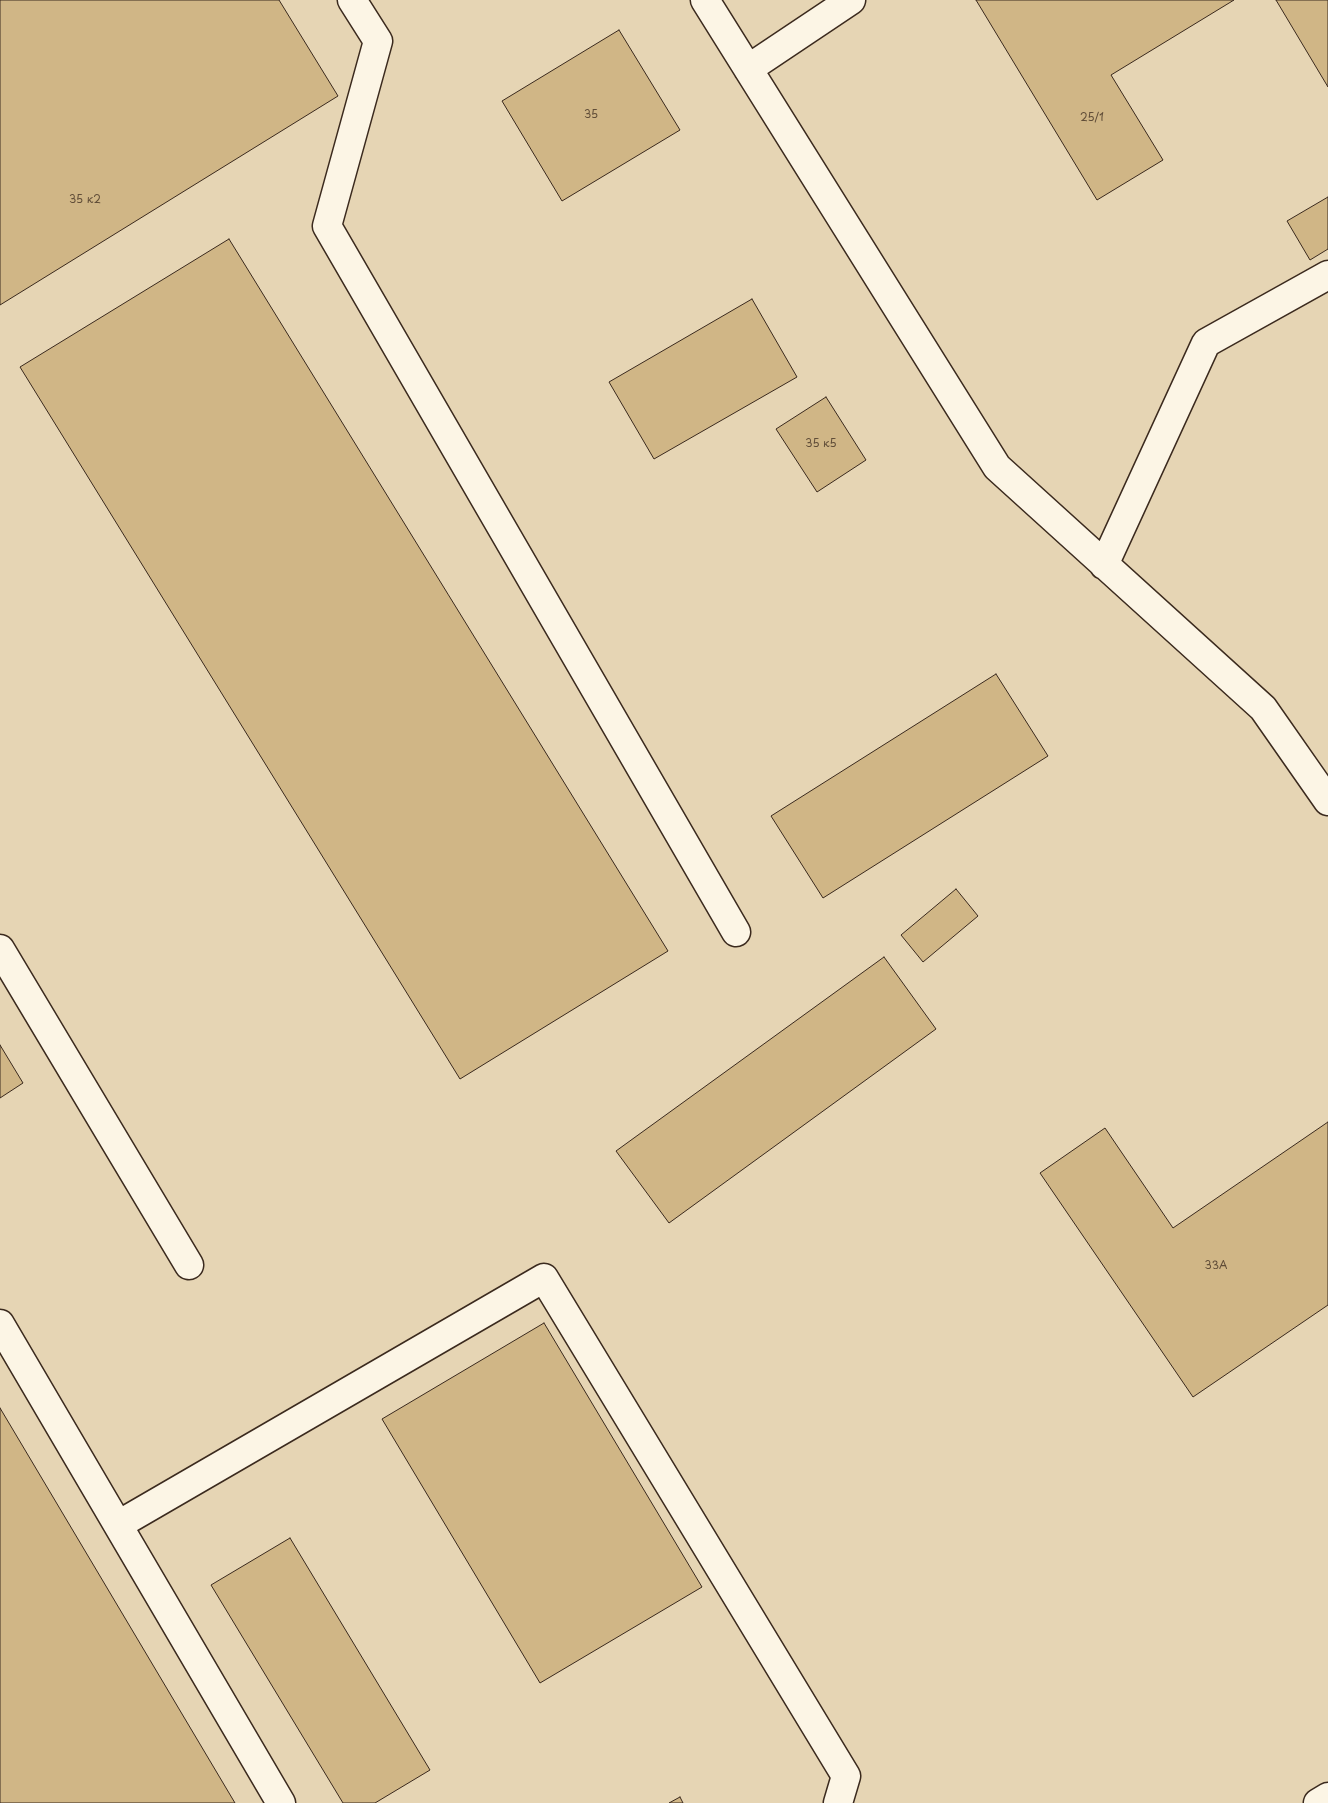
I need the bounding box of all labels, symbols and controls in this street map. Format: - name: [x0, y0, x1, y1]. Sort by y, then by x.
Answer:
- house number: 35: [584, 108, 598, 122]
- house number: 25/1: [1080, 111, 1104, 125]
- house number: 35 к2: [69, 193, 101, 207]
- house number: 35 к5: [805, 437, 837, 451]
- house number: 33А: [1205, 1259, 1227, 1273]

